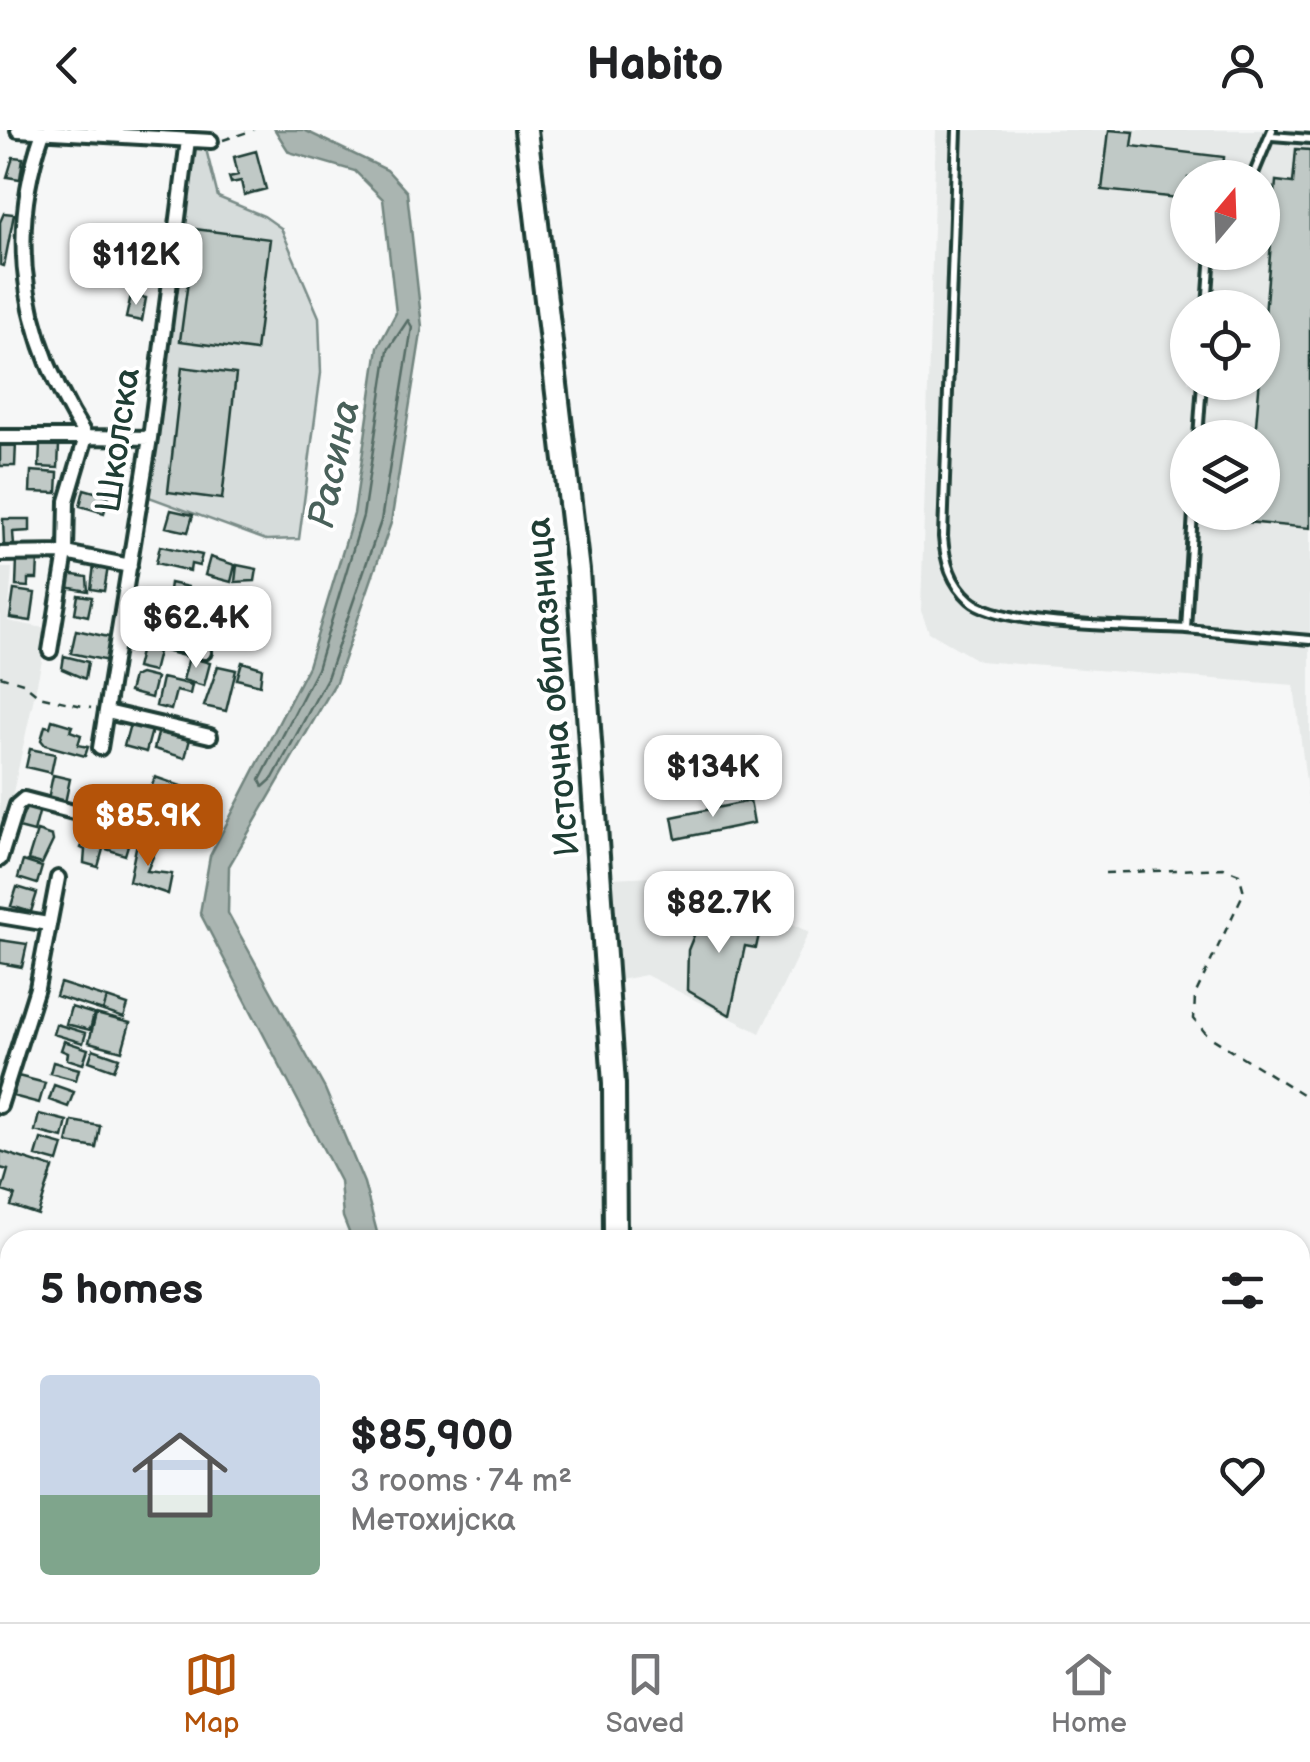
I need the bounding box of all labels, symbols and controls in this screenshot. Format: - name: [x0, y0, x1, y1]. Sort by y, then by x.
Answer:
- icon: back: [40, 38, 95, 93]
- text: Habito: [587, 38, 723, 93]
- icon: person: [1215, 38, 1270, 93]
- north arrow: [1170, 160, 1280, 270]
- map controls: [1170, 160, 1280, 530]
- pin: $112K: [66, 223, 206, 308]
- text: $112K: [92, 236, 180, 275]
- button: locate: [1170, 290, 1280, 400]
- street label: Школска: [87, 365, 150, 515]
- water label: Расина: [299, 396, 370, 533]
- button: layers: [1170, 420, 1280, 530]
- street label: Источна обилазница: [517, 515, 590, 858]
- pin: $62.4K: [115, 586, 277, 671]
- text: $62.4K: [142, 599, 250, 638]
- pin: $134K: [643, 735, 783, 820]
- text: $134K: [666, 748, 760, 787]
- pin: $85.9K: [67, 784, 229, 869]
- text: $85.9K: [95, 797, 201, 836]
- pin: $82.7K: [638, 871, 800, 956]
- text: $82.7K: [666, 884, 772, 923]
- icon: filters: [1215, 1263, 1270, 1318]
- text: 5 homes: [40, 1265, 203, 1316]
- text: $85,900: [350, 1411, 513, 1462]
- icon: home: [120, 1415, 240, 1535]
- icon: heart: [1215, 1448, 1270, 1503]
- text: 3 rooms · 74 m²: [350, 1462, 572, 1501]
- text: Метохијска: [350, 1501, 516, 1540]
- tab: Map: [183, 1647, 239, 1740]
- tab: Saved: [606, 1647, 684, 1740]
- tab: Home: [1051, 1647, 1127, 1740]

